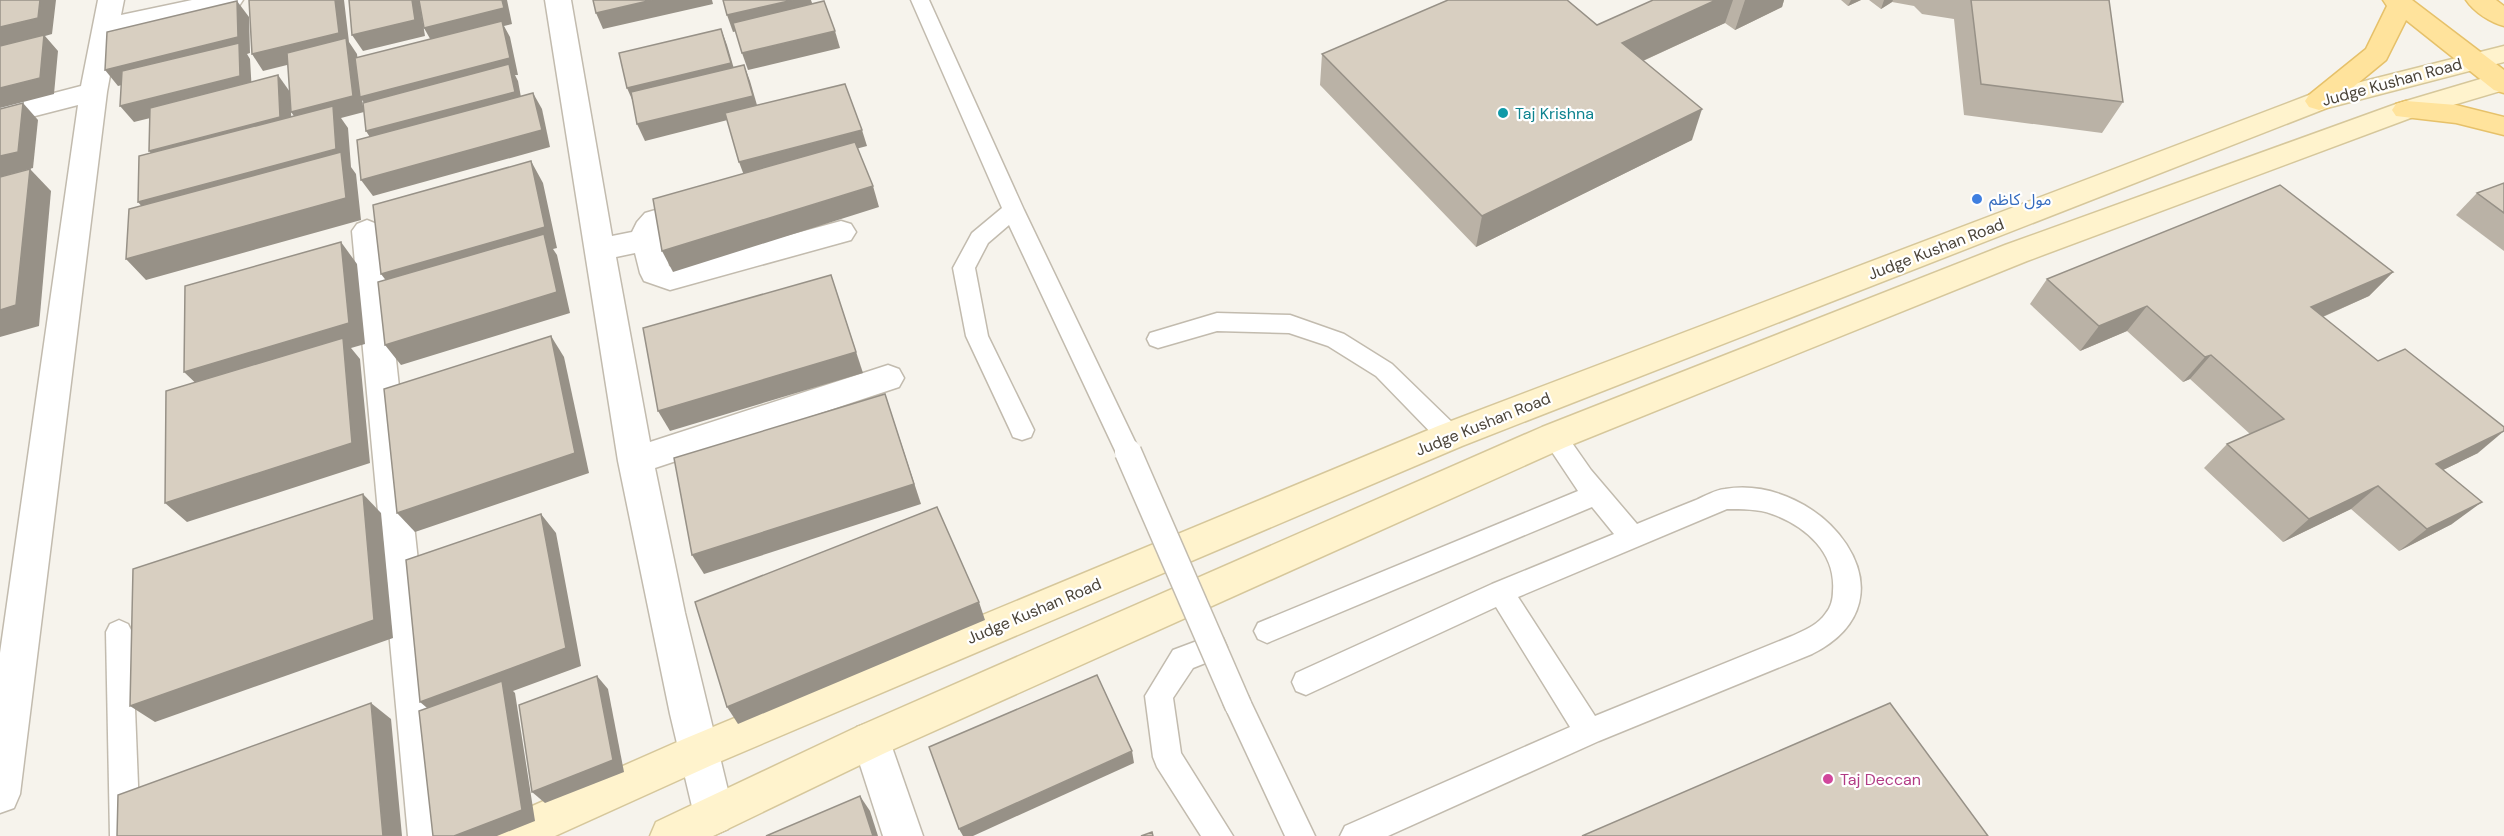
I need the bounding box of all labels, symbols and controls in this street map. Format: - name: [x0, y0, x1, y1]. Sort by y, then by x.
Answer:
- street label: Judge Kushan Road: [2320, 53, 2464, 111]
- place label: Taj Krishna: [1515, 103, 1594, 124]
- marker: Taj Krishna: [1496, 106, 1510, 120]
- place label: مول كاظم: [1989, 189, 2051, 212]
- marker: مول كاظم: [1970, 192, 1984, 206]
- street label: Judge Kushan Road: [1865, 213, 2007, 285]
- street label: Judge Kushan Road: [1412, 387, 1554, 461]
- street label: Judge Kushan Road: [964, 573, 1104, 649]
- place label: Taj Deccan: [1840, 769, 1921, 790]
- marker: Taj Deccan: [1821, 772, 1835, 786]

